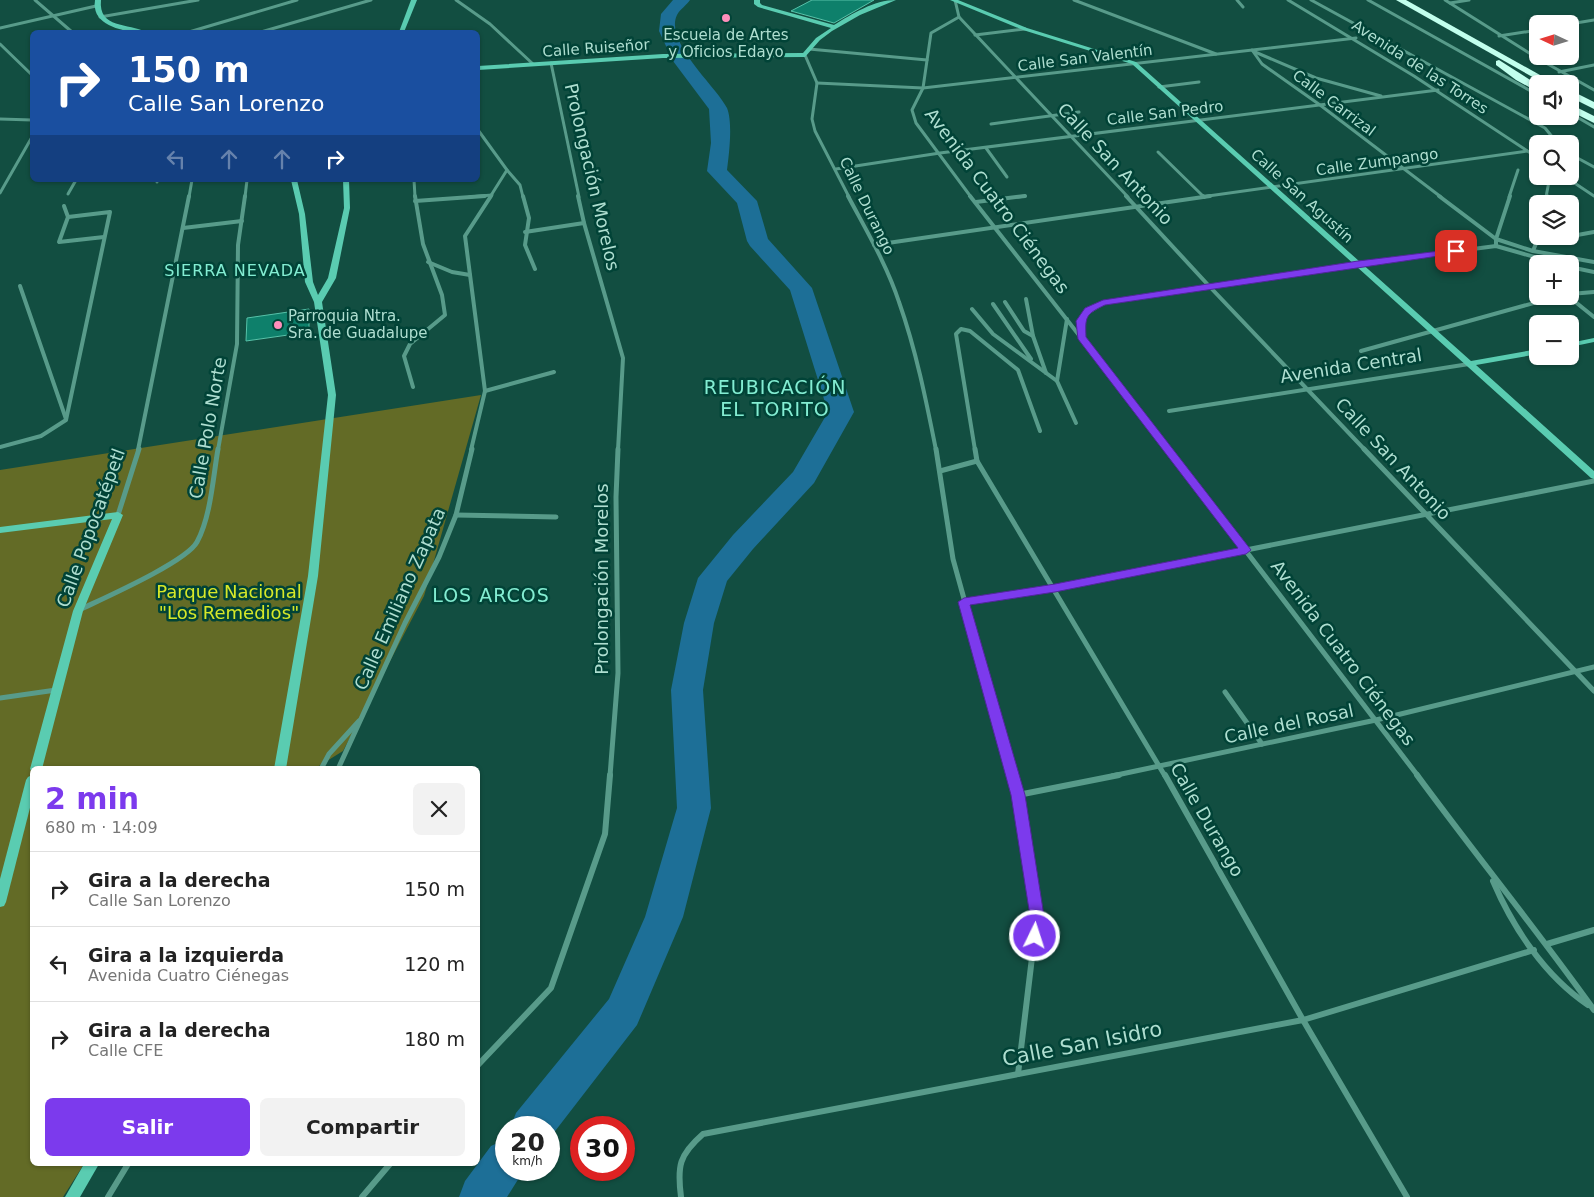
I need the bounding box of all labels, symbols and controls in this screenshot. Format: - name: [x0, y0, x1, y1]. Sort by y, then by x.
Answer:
- marker: Escuela de Artes y Oficios Edayo: [720, 12, 732, 24]
- north arrow: [1529, 15, 1579, 65]
- map controls: [1529, 15, 1579, 365]
- street label: Avenida de las Torres: [1349, 16, 1492, 118]
- place label: Escuela de Artes y Oficios Edayo: [663, 26, 789, 61]
- street label: Calle Ruiseñor: [542, 35, 651, 61]
- street label: Calle San Valentín: [1017, 41, 1153, 75]
- icon: right: [45, 50, 110, 115]
- text: 150 m: [128, 50, 250, 90]
- street label: Calle Carrizal: [1289, 66, 1379, 140]
- button: sound: [1529, 75, 1579, 125]
- street label: Prolongación Morelos: [561, 81, 624, 273]
- text: Calle San Lorenzo: [128, 91, 324, 116]
- street label: Calle San Pedro: [1106, 97, 1224, 129]
- street label: Calle San Antonio: [1053, 98, 1177, 229]
- street label: Avenida Cuatro Ciénegas: [921, 104, 1074, 297]
- button: search: [1529, 135, 1579, 185]
- icon: left: [162, 145, 190, 173]
- icon: ahead: [215, 145, 243, 173]
- icon: ahead: [268, 145, 296, 173]
- icon: right: [321, 145, 349, 173]
- street label: Calle San Agustín: [1247, 145, 1357, 247]
- street label: Calle Zumpango: [1315, 145, 1439, 179]
- street label: Calle Durango: [836, 154, 898, 258]
- button: layers: [1529, 195, 1579, 245]
- pin: [1435, 230, 1477, 272]
- icon: arrive: [1442, 237, 1470, 265]
- button: +: [1529, 255, 1579, 305]
- district label: SIERRA NEVADA: [164, 261, 306, 280]
- place label: Parroquia Ntra. Sra. de Guadalupe: [288, 307, 427, 342]
- button: −: [1529, 315, 1579, 365]
- marker: Parroquia Ntra. Sra. de Guadalupe: [272, 319, 284, 331]
- street label: Avenida Central: [1279, 344, 1423, 387]
- street label: Calle Polo Norte: [185, 355, 230, 500]
- district label: REUBICACIÓN EL TORITO: [704, 375, 846, 420]
- street label: Calle San Antonio: [1331, 393, 1455, 524]
- street label: Calle Popocatépetl: [52, 445, 129, 610]
- street label: Prolongación Morelos: [591, 483, 612, 675]
- street label: Calle Emiliano Zapata: [350, 504, 449, 693]
- street label: Avenida Cuatro Ciénegas: [1267, 556, 1420, 749]
- park label: Parque Nacional "Los Remedios": [156, 581, 302, 623]
- district label: LOS ARCOS: [432, 584, 550, 606]
- street label: Calle del Rosal: [1222, 700, 1356, 747]
- street label: Calle Durango: [1166, 759, 1249, 880]
- text: 2 min: [45, 781, 139, 816]
- button: close: [413, 783, 465, 835]
- text: 680 m · 14:09: [45, 818, 158, 837]
- text: Gira a la derecha: [88, 869, 271, 891]
- icon: right: [45, 875, 73, 903]
- text: 150 m: [404, 878, 465, 900]
- text: Calle San Lorenzo: [88, 891, 231, 910]
- position arrow: [1008, 909, 1060, 961]
- text: Gira a la izquierda: [88, 944, 284, 966]
- icon: left: [45, 950, 73, 978]
- text: 120 m: [404, 953, 465, 975]
- text: Avenida Cuatro Ciénegas: [88, 966, 289, 985]
- street label: Calle San Isidro: [1000, 1017, 1164, 1071]
- text: Gira a la derecha: [88, 1019, 271, 1041]
- icon: right: [45, 1025, 73, 1053]
- text: 180 m: [404, 1028, 465, 1050]
- text: Calle CFE: [88, 1041, 163, 1060]
- button: Salir: [45, 1098, 250, 1156]
- button: Compartir: [260, 1098, 465, 1156]
- speed limit sign: 30: [570, 1116, 635, 1181]
- text: 20: [510, 1128, 545, 1157]
- text: km/h: [512, 1154, 543, 1168]

